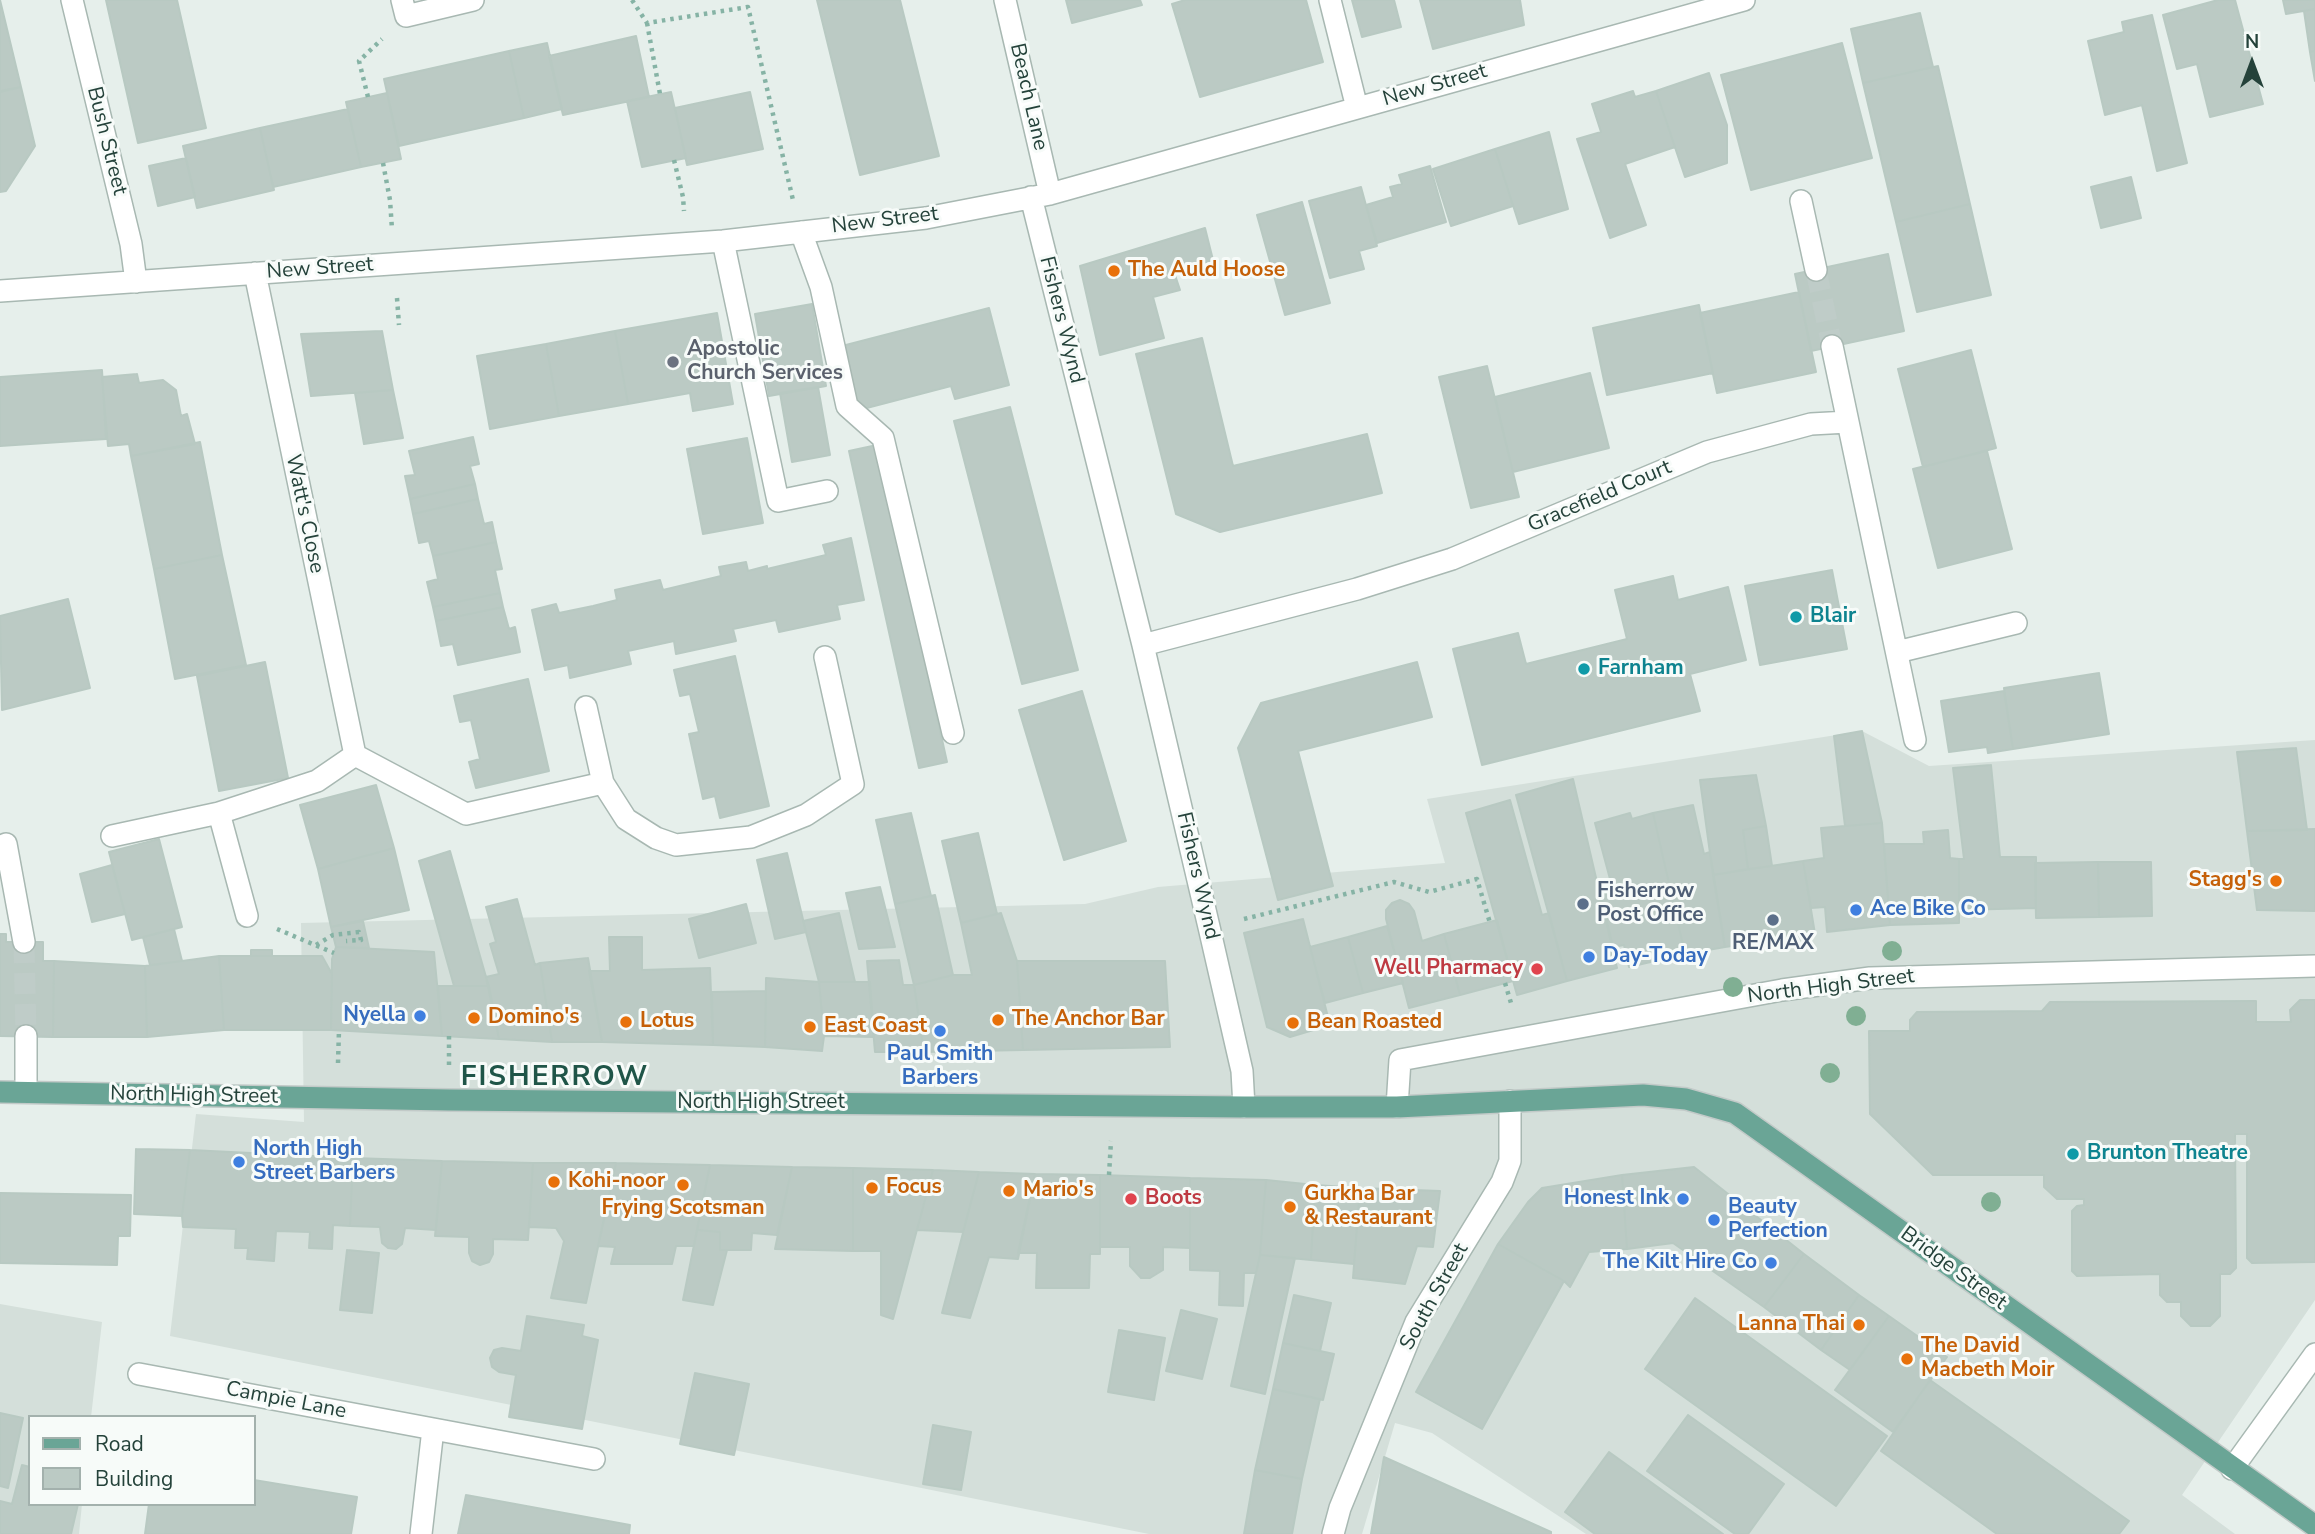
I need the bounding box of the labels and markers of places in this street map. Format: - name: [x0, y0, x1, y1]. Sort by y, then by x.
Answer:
- place label: The Auld Hoose: [1128, 258, 1285, 284]
- marker: The Auld Hoose: [1106, 263, 1122, 279]
- place label: Apostolic Church Services: [687, 337, 843, 387]
- marker: Apostolic Church Services: [665, 354, 681, 370]
- place label: Blair: [1810, 604, 1856, 630]
- marker: Blair: [1788, 609, 1804, 625]
- place label: Farnham: [1598, 656, 1684, 682]
- marker: Farnham: [1576, 661, 1592, 677]
- place label: Stagg's: [2189, 868, 2262, 894]
- marker: Stagg's: [2268, 873, 2284, 889]
- place label: Fisherrow Post Office: [1597, 879, 1704, 929]
- marker: Fisherrow Post Office: [1575, 896, 1591, 912]
- place label: Ace Bike Co: [1870, 897, 1986, 923]
- marker: Ace Bike Co: [1848, 902, 1864, 918]
- marker: RE/MAX: [1765, 912, 1781, 928]
- place label: RE/MAX: [1732, 931, 1814, 957]
- place label: Day-Today: [1603, 944, 1708, 970]
- marker: Day-Today: [1581, 949, 1597, 965]
- place label: Well Pharmacy: [1374, 956, 1523, 982]
- marker: Well Pharmacy: [1529, 961, 1545, 977]
- place label: Nyella: [343, 1003, 406, 1029]
- place label: Domino's: [488, 1005, 580, 1031]
- place label: The Anchor Bar: [1012, 1007, 1165, 1033]
- marker: Nyella: [412, 1008, 428, 1024]
- place label: Lotus: [640, 1009, 694, 1035]
- marker: Domino's: [466, 1010, 482, 1026]
- place label: Bean Roasted: [1307, 1010, 1442, 1036]
- marker: The Anchor Bar: [990, 1012, 1006, 1028]
- marker: Lotus: [618, 1014, 634, 1030]
- place label: East Coast: [824, 1014, 927, 1040]
- marker: Bean Roasted: [1285, 1015, 1301, 1031]
- marker: East Coast: [802, 1019, 818, 1035]
- marker: Paul Smith Barbers: [932, 1023, 948, 1039]
- place label: Paul Smith Barbers: [887, 1042, 993, 1092]
- place label: North High Street Barbers: [253, 1137, 395, 1187]
- place label: Brunton Theatre: [2087, 1141, 2248, 1167]
- marker: Brunton Theatre: [2065, 1146, 2081, 1162]
- marker: North High Street Barbers: [231, 1154, 247, 1170]
- place label: Kohi-noor: [568, 1169, 665, 1195]
- marker: Kohi-noor: [546, 1174, 562, 1190]
- place label: Focus: [886, 1175, 942, 1201]
- marker: Frying Scotsman: [675, 1177, 691, 1193]
- place label: Mario's: [1023, 1178, 1094, 1204]
- marker: Focus: [864, 1180, 880, 1196]
- place label: Gurkha Bar & Restaurant: [1304, 1182, 1432, 1232]
- marker: Mario's: [1001, 1183, 1017, 1199]
- place label: Boots: [1145, 1186, 1202, 1212]
- place label: Honest Ink: [1564, 1186, 1669, 1212]
- marker: Boots: [1123, 1191, 1139, 1207]
- marker: Honest Ink: [1675, 1191, 1691, 1207]
- place label: Beauty Perfection: [1728, 1195, 1828, 1245]
- place label: Frying Scotsman: [602, 1196, 764, 1222]
- marker: Gurkha Bar & Restaurant: [1282, 1199, 1298, 1215]
- marker: Beauty Perfection: [1706, 1212, 1722, 1228]
- place label: The Kilt Hire Co: [1603, 1250, 1757, 1276]
- marker: The Kilt Hire Co: [1763, 1255, 1779, 1271]
- place label: Lanna Thai: [1738, 1312, 1845, 1338]
- marker: Lanna Thai: [1851, 1317, 1867, 1333]
- place label: The David Macbeth Moir: [1921, 1334, 2054, 1384]
- marker: The David Macbeth Moir: [1899, 1351, 1915, 1367]

